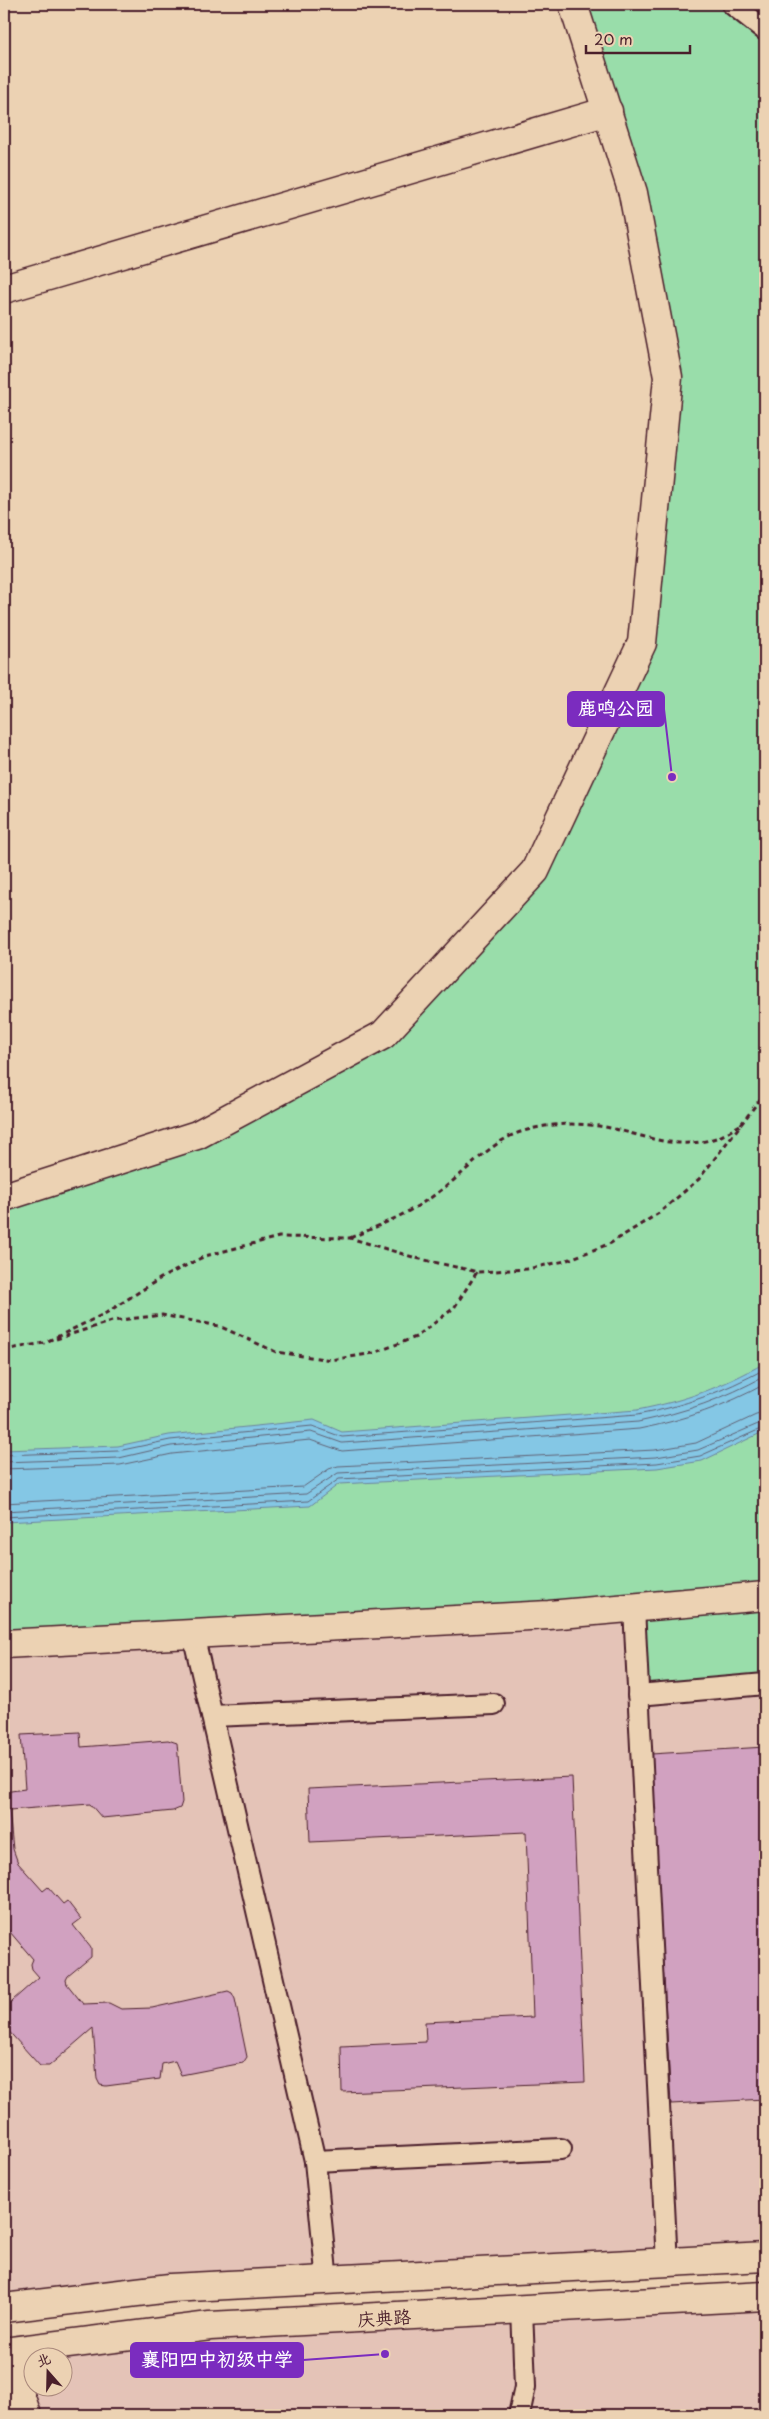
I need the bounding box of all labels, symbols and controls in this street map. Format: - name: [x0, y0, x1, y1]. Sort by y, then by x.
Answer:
- scale bar: [586, 22, 690, 54]
- text: 20 m: [594, 27, 633, 50]
- callout: 鹿鸣公园: [568, 692, 664, 726]
- text: 鹿鸣公园: [578, 693, 654, 721]
- street label: 庆典路: [356, 2302, 412, 2332]
- callout: 襄阳四中初级中学: [131, 2343, 303, 2377]
- text: 襄阳四中初级中学: [141, 2344, 293, 2372]
- north arrow: [22, 2346, 72, 2396]
- text: 北: [33, 2347, 54, 2372]

